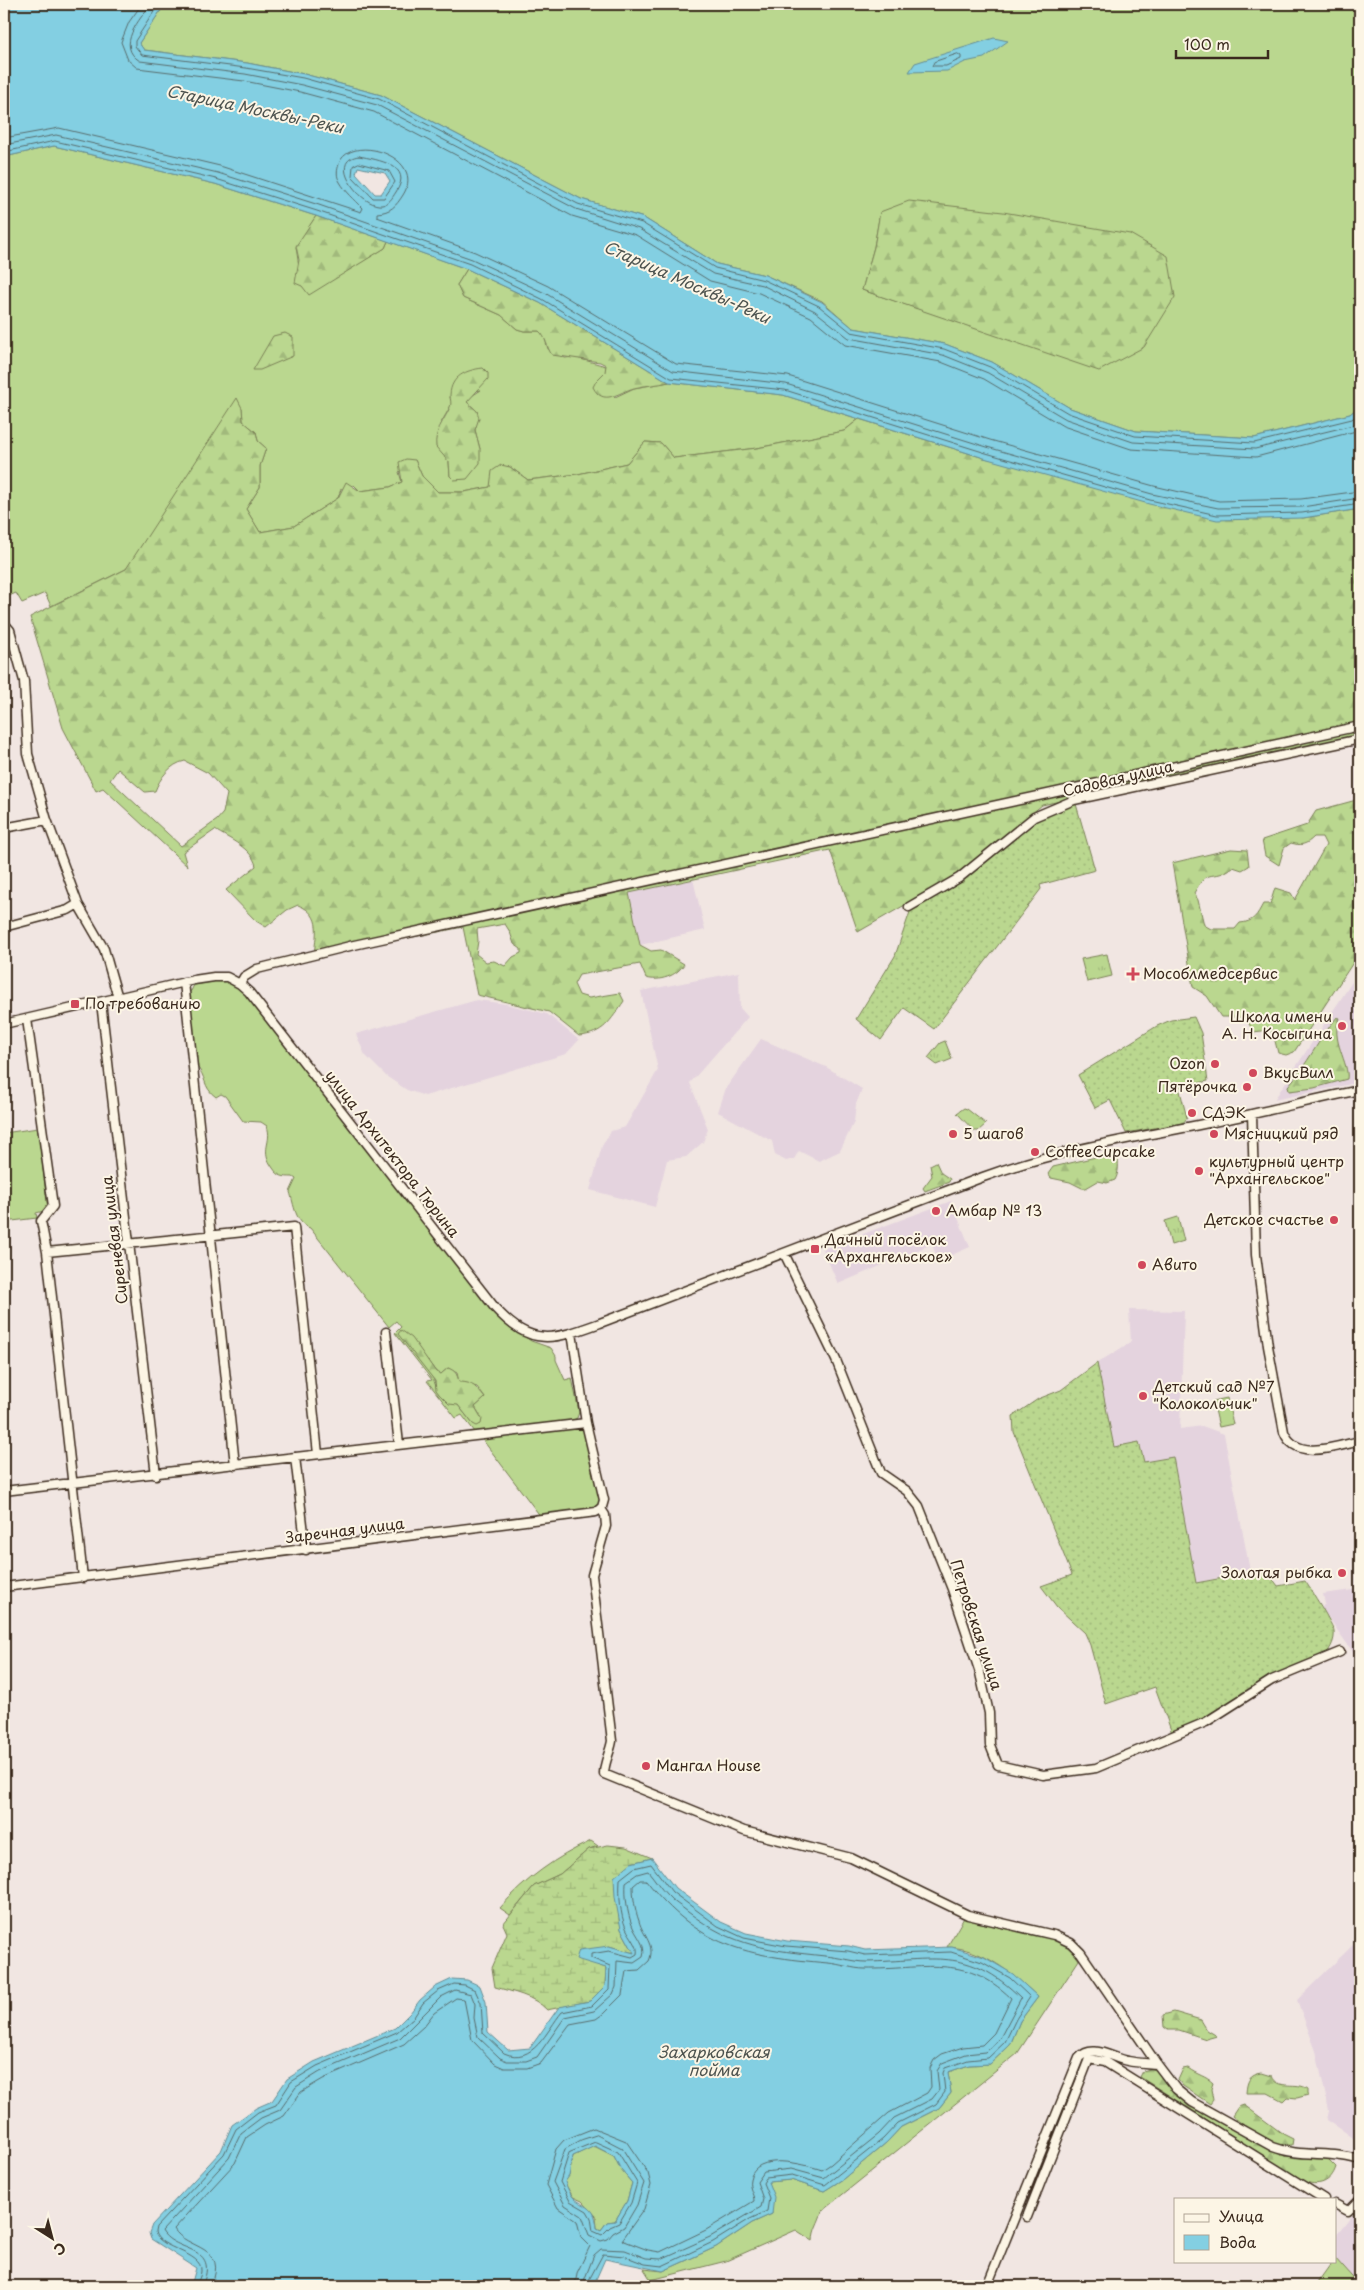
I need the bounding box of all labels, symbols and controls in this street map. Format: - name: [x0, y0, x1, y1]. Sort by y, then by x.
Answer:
- scale bar: [1176, 28, 1269, 60]
- text: 100 m: [1184, 32, 1230, 55]
- water label: Старица Москвы-Реки: [165, 78, 347, 139]
- water label: Старица Москвы-Реки: [600, 234, 776, 329]
- street label: Садовая улица: [1060, 754, 1176, 801]
- place label: Мособлмедсервис: [1143, 961, 1278, 984]
- marker: Мособлмедсервис: [1127, 968, 1139, 980]
- place label: По требованию: [85, 991, 200, 1014]
- marker: По требованию: [69, 998, 81, 1010]
- place label: Школа имени А. Н. Косыгина: [1222, 1004, 1333, 1044]
- marker: Школа имени А. Н. Косыгина: [1336, 1020, 1348, 1032]
- place label: Ozon: [1169, 1051, 1205, 1074]
- marker: Ozon: [1209, 1058, 1221, 1070]
- place label: ВкусВилл: [1263, 1060, 1334, 1083]
- street label: улица Архитектора Тюрина: [320, 1064, 466, 1242]
- marker: ВкусВилл: [1247, 1067, 1259, 1079]
- place label: Пятёрочка: [1158, 1074, 1238, 1097]
- marker: Пятёрочка: [1241, 1081, 1253, 1093]
- place label: СДЭК: [1202, 1100, 1246, 1123]
- marker: СДЭК: [1186, 1107, 1198, 1119]
- place label: 5 шагов: [963, 1121, 1024, 1144]
- place label: Мясницкий ряд: [1224, 1121, 1338, 1144]
- marker: 5 шагов: [947, 1128, 959, 1140]
- marker: Мясницкий ряд: [1208, 1128, 1220, 1140]
- place label: CoffeeCupcake: [1045, 1139, 1155, 1162]
- marker: CoffeeCupcake: [1029, 1146, 1041, 1158]
- place label: культурный центр "Архангельское": [1209, 1149, 1344, 1189]
- marker: культурный центр "Архангельское": [1193, 1165, 1205, 1177]
- street label: Сиреневая улица: [94, 1174, 133, 1306]
- place label: Амбар № 13: [946, 1198, 1042, 1221]
- marker: Амбар № 13: [930, 1205, 942, 1217]
- place label: Детское счастье: [1203, 1207, 1324, 1230]
- marker: Детское счастье: [1328, 1214, 1340, 1226]
- place label: Дачный посёлок «Архангельское»: [824, 1227, 953, 1267]
- marker: Дачный посёлок «Архангельское»: [809, 1243, 821, 1255]
- place label: Авито: [1152, 1252, 1197, 1275]
- marker: Авито: [1136, 1259, 1148, 1271]
- place label: Детский сад №7 "Колокольчик": [1152, 1374, 1275, 1414]
- marker: Детский сад №7 "Колокольчик": [1137, 1390, 1149, 1402]
- street label: Заречная улица: [284, 1511, 406, 1548]
- street label: Петровская улица: [945, 1556, 1010, 1693]
- place label: Золотая рыбка: [1221, 1560, 1333, 1583]
- marker: Золотая рыбка: [1336, 1567, 1348, 1579]
- place label: Мангал House: [656, 1753, 761, 1776]
- marker: Мангал House: [640, 1760, 652, 1772]
- water label: Захарковская пойма: [658, 2039, 771, 2081]
- legend: [1174, 2198, 1336, 2262]
- text: Улица: [1219, 2204, 1264, 2227]
- north arrow: [28, 2212, 78, 2262]
- text: Вода: [1219, 2230, 1257, 2253]
- text: С: [50, 2237, 70, 2261]

